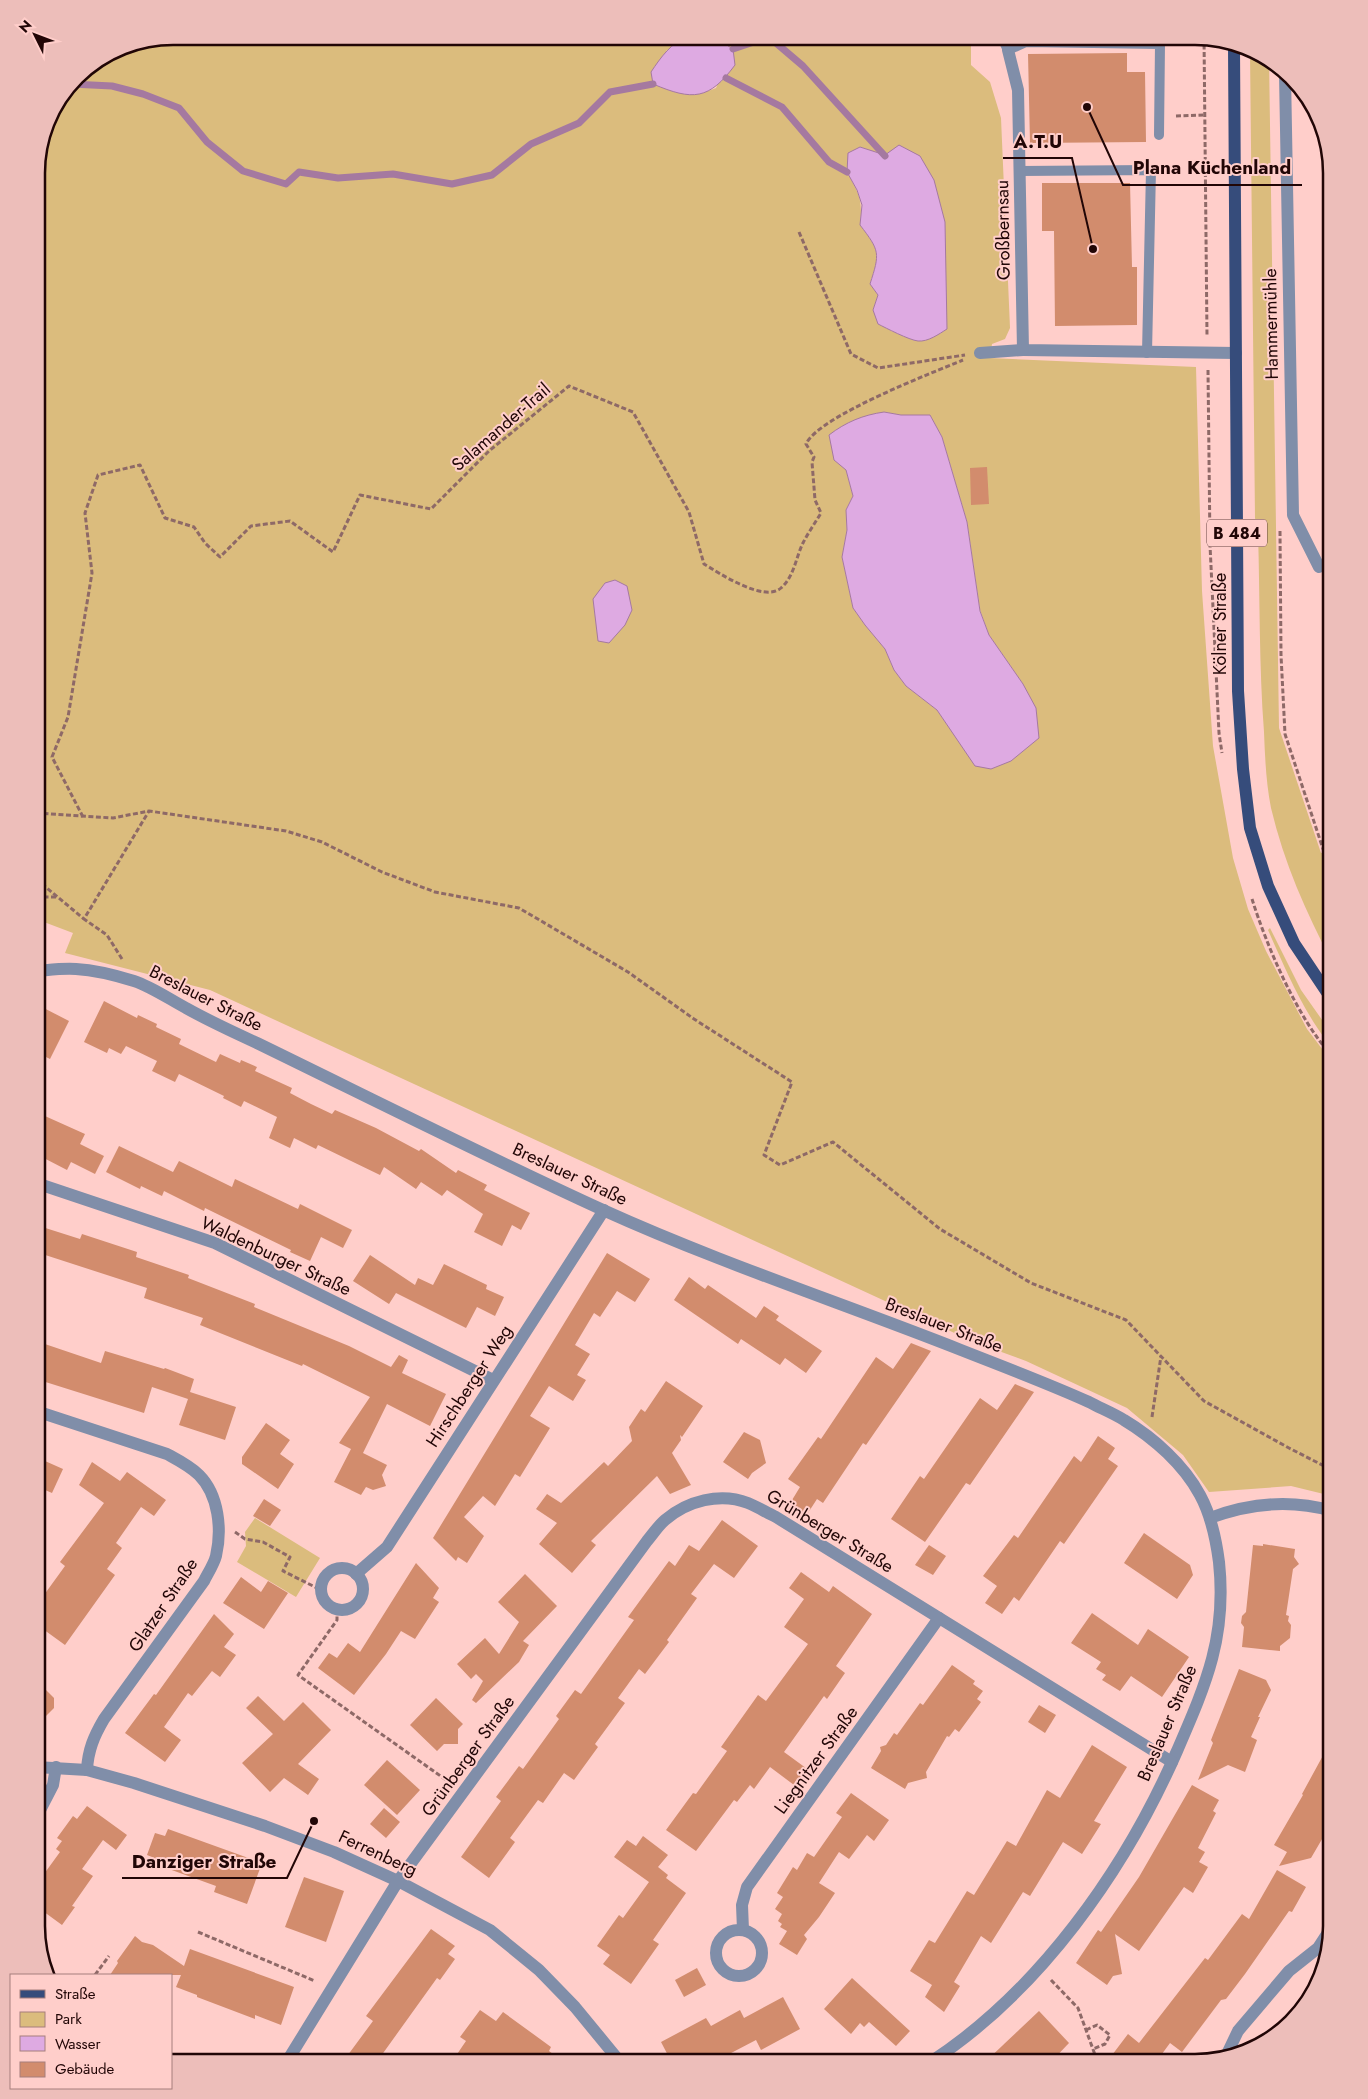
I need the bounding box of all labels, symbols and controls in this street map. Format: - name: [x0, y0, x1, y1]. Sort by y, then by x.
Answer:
- north arrow: [10, 10, 60, 60]
- text: N: [14, 15, 36, 37]
- callout: A.T.U: [1003, 124, 1072, 158]
- text: A.T.U: [1013, 128, 1062, 155]
- callout: Plana Küchenland: [1123, 151, 1302, 185]
- text: Plana Küchenland: [1133, 154, 1291, 181]
- street label: Großbernsau: [989, 180, 1017, 280]
- street label: Hammermühle: [1257, 268, 1285, 380]
- street label: Salamander-Trail: [446, 377, 556, 477]
- road number: B 484: [1207, 520, 1267, 546]
- street label: Kölner Straße: [1207, 573, 1233, 675]
- street label: Breslauer Straße: [145, 958, 267, 1038]
- street label: Breslauer Straße: [508, 1136, 632, 1212]
- street label: Waldenburger Straße: [197, 1210, 355, 1302]
- street label: Breslauer Straße: [881, 1291, 1007, 1359]
- street label: Hirschberger Weg: [420, 1320, 518, 1452]
- street label: Grünberger Straße: [762, 1483, 898, 1579]
- street label: Glatzer Straße: [122, 1553, 204, 1657]
- street label: Breslauer Straße: [1131, 1661, 1203, 1785]
- street label: Grünberger Straße: [415, 1690, 521, 1822]
- street label: Liegnitzer Straße: [768, 1701, 864, 1819]
- street label: Ferrenberg: [334, 1823, 422, 1883]
- callout: Danziger Straße: [122, 1844, 287, 1878]
- text: Danziger Straße: [132, 1848, 276, 1875]
- legend: [10, 1974, 172, 2089]
- text: Straße: [55, 1983, 96, 2005]
- text: Park: [55, 2008, 82, 2030]
- text: Wasser: [55, 2033, 101, 2055]
- text: Gebäude: [55, 2058, 115, 2080]

